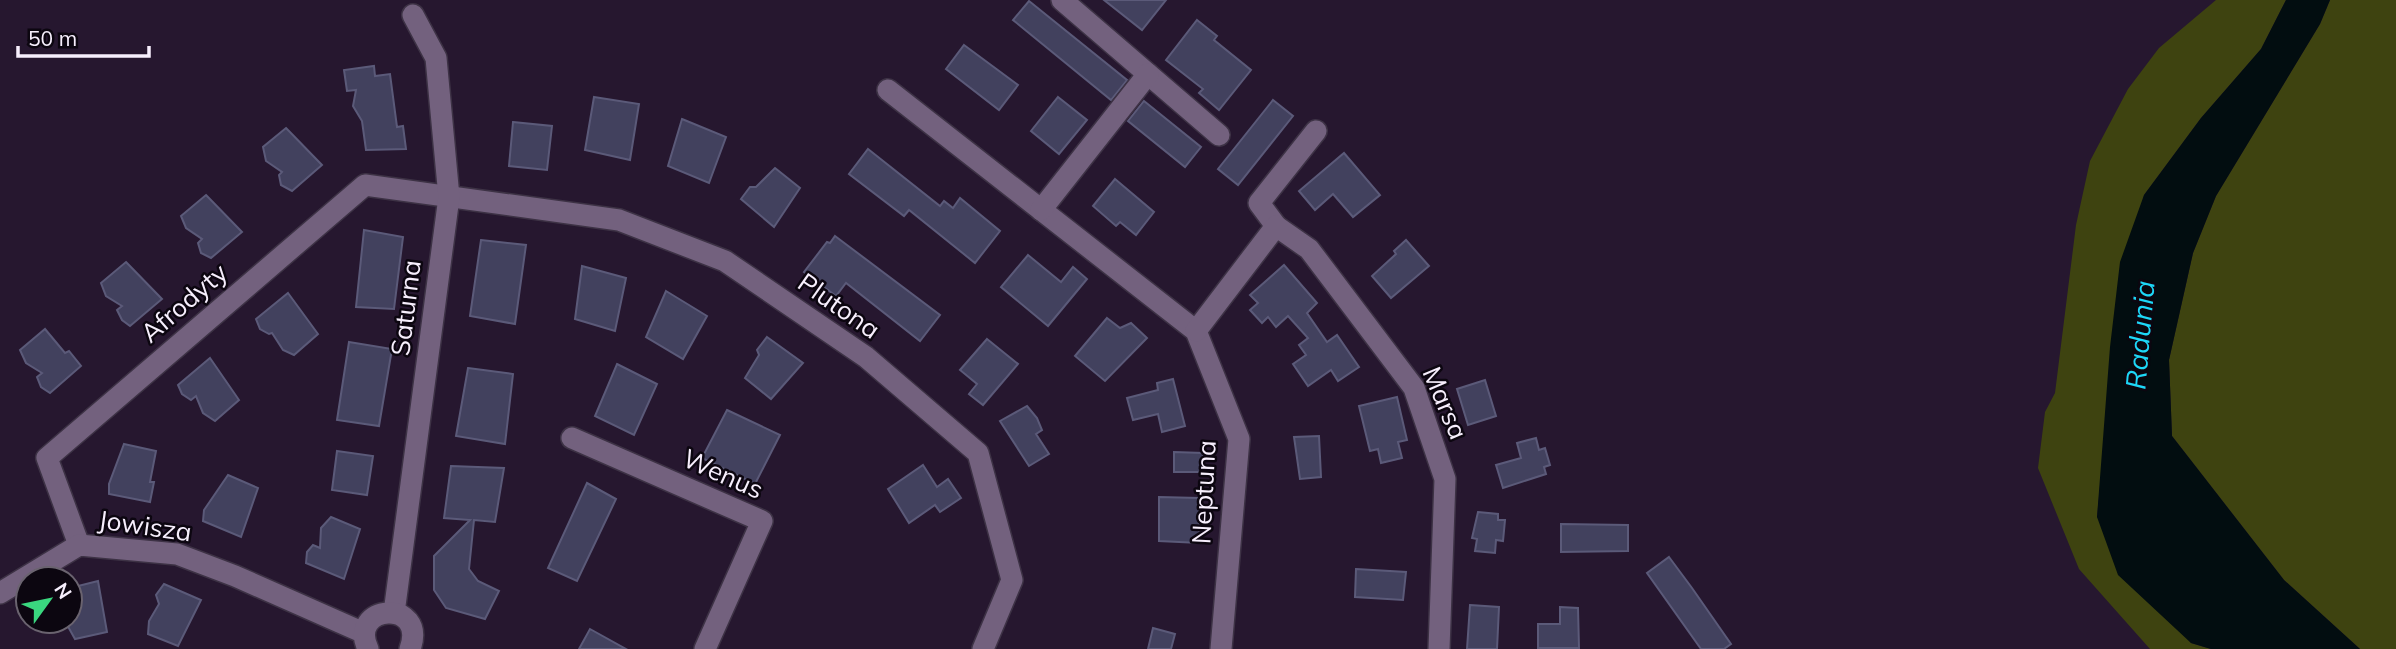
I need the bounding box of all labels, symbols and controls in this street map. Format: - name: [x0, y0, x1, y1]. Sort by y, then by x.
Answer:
- scale bar: [18, 14, 149, 58]
- text: 50 m: [28, 25, 77, 51]
- street label: Afrodyty: [133, 256, 234, 349]
- street label: Saturna: [383, 258, 428, 358]
- street label: Plutona: [792, 265, 887, 346]
- water label: Radunia: [2117, 279, 2162, 391]
- street label: Marsa: [1415, 362, 1475, 444]
- street label: Neptuna: [1184, 439, 1223, 545]
- street label: Wenus: [678, 441, 769, 506]
- street label: Jowisza: [96, 503, 194, 548]
- north arrow: [14, 565, 84, 635]
- text: N: [49, 578, 77, 603]

